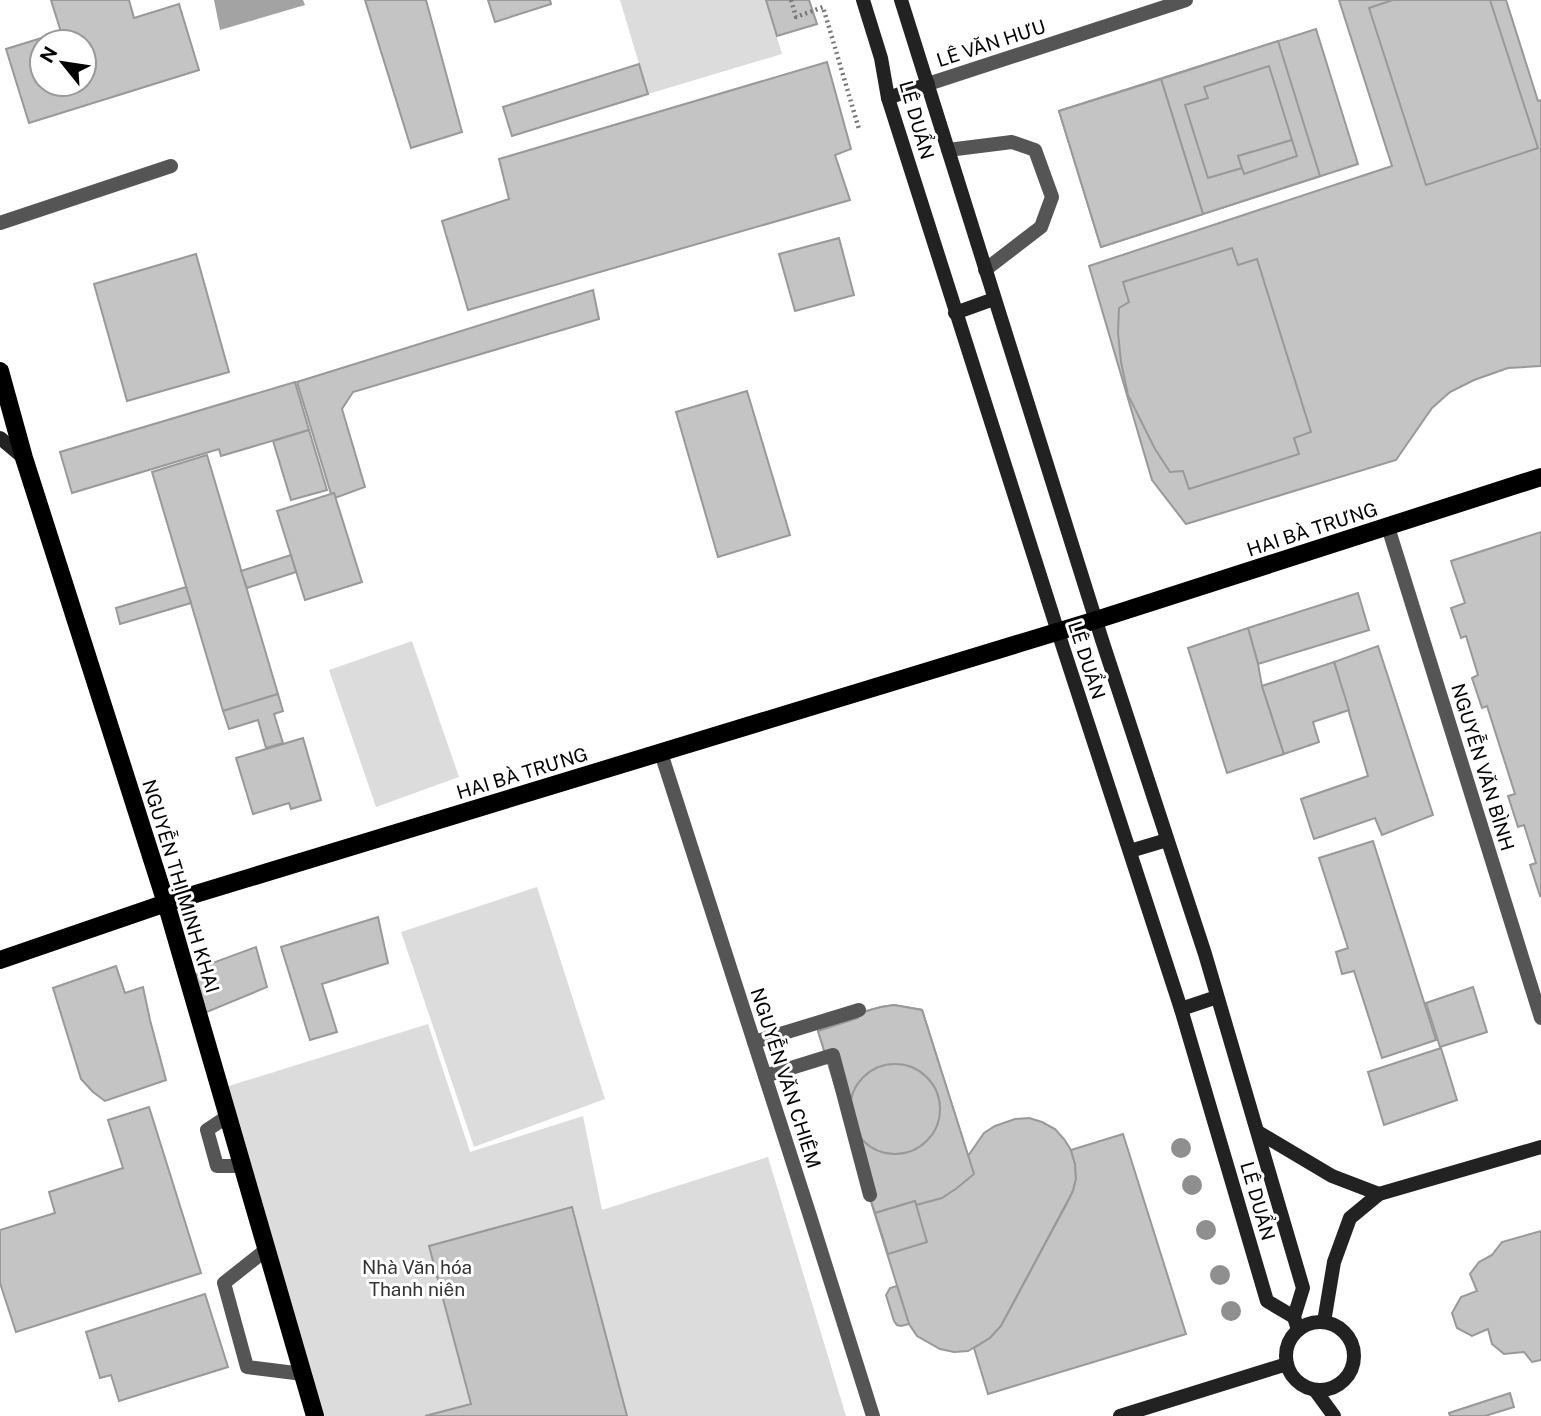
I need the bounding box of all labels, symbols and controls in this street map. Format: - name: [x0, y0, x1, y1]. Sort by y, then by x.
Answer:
- street label: LÊ VĂN HƯU: [934, 15, 1048, 71]
- north arrow: [28, 28, 98, 98]
- text: N: [35, 43, 62, 66]
- street label: LÊ DUẨN: [895, 77, 942, 162]
- street label: HAI BÀ TRƯNG: [1244, 497, 1380, 561]
- street label: LÊ DUẨN: [1064, 617, 1113, 702]
- street label: NGUYỄN VĂN BÌNH: [1447, 680, 1522, 853]
- street label: HAI BÀ TRƯNG: [454, 743, 590, 803]
- street label: NGUYỄN THỊ MINH KHAI: [138, 776, 227, 995]
- street label: NGUYỄN VĂN CHIÊM: [746, 984, 828, 1171]
- street label: LÊ DUẨN: [1236, 1158, 1283, 1243]
- park label: Nhà Văn hóa Thanh niên: [362, 1256, 472, 1300]

